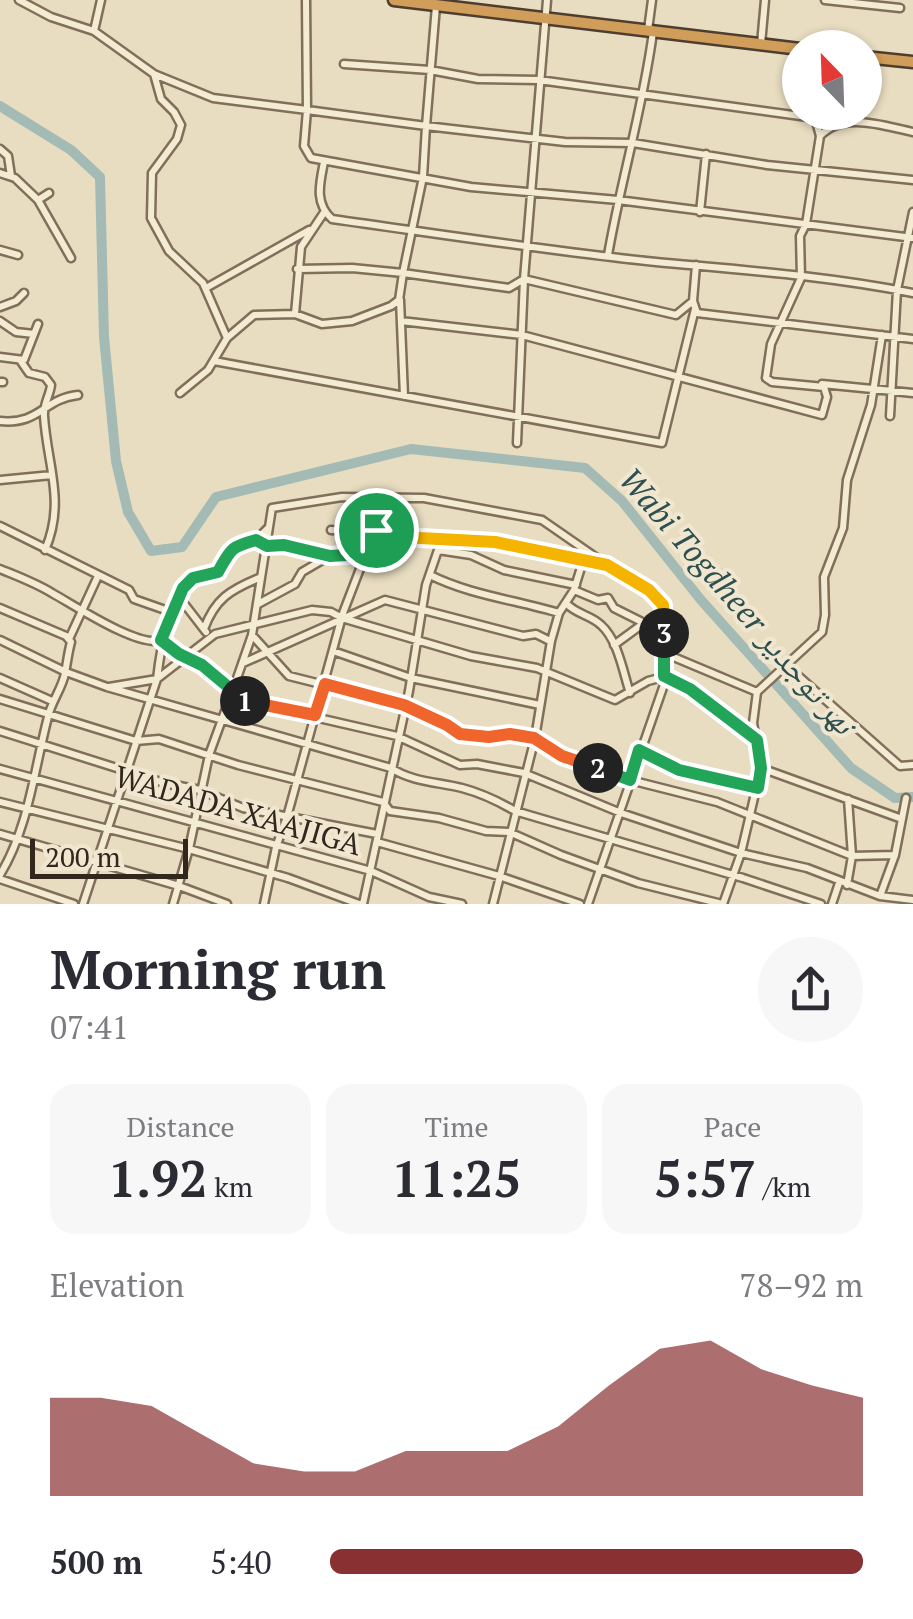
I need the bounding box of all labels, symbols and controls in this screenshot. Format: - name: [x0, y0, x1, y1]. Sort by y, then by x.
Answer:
- north arrow: [782, 30, 882, 130]
- map controls: [782, 30, 882, 130]
- water label: Wabi Togdheer نهر توجدير: [610, 458, 868, 746]
- pin: [334, 488, 419, 573]
- icon: arrive: [349, 503, 404, 558]
- pin: 3: [639, 608, 689, 658]
- text: 3: [656, 614, 672, 651]
- pin: 1: [220, 676, 270, 726]
- text: 1: [237, 682, 253, 719]
- pin: 2: [573, 743, 623, 793]
- text: 2: [590, 749, 606, 786]
- street label: WADADA XAAJIGA: [110, 756, 367, 865]
- scale bar: [30, 834, 188, 878]
- text: 200 m: [45, 838, 121, 875]
- text: Morning run: [50, 932, 386, 1005]
- button: share: [758, 937, 863, 1042]
- text: 07:41: [50, 1006, 129, 1048]
- text: Distance: [126, 1108, 235, 1145]
- text: Time: [424, 1108, 489, 1145]
- text: Pace: [704, 1108, 761, 1145]
- text: 1.92: [108, 1145, 208, 1211]
- text: 11:25: [391, 1145, 522, 1211]
- text: 5:57: [654, 1145, 756, 1211]
- text: km: [208, 1168, 253, 1205]
- text: /km: [756, 1168, 811, 1205]
- text: Elevation: [50, 1264, 184, 1306]
- text: 78–92 m: [739, 1264, 863, 1306]
- text: 500 m: [50, 1541, 142, 1583]
- text: 5:40: [210, 1541, 272, 1583]

